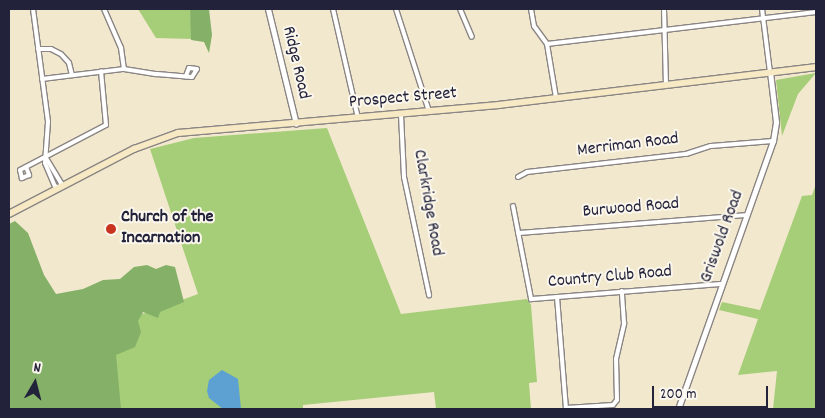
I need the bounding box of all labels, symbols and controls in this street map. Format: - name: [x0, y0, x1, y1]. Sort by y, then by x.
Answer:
- street label: Ridge Road: [276, 24, 314, 102]
- street label: Prospect Street: [348, 84, 458, 114]
- street label: Merriman Road: [576, 129, 680, 163]
- street label: Clarkridge Road: [407, 148, 447, 258]
- street label: Griswold Road: [696, 188, 750, 286]
- street label: Burwood Road: [582, 194, 680, 224]
- place label: Church of the Incarnation: [121, 208, 213, 250]
- marker: Church of the Incarnation: [105, 223, 117, 235]
- street label: Country Club Road: [547, 262, 673, 294]
- north arrow: [10, 358, 60, 408]
- text: N: [32, 358, 42, 379]
- scale bar: [655, 376, 771, 408]
- text: 200 m: [660, 384, 697, 406]

